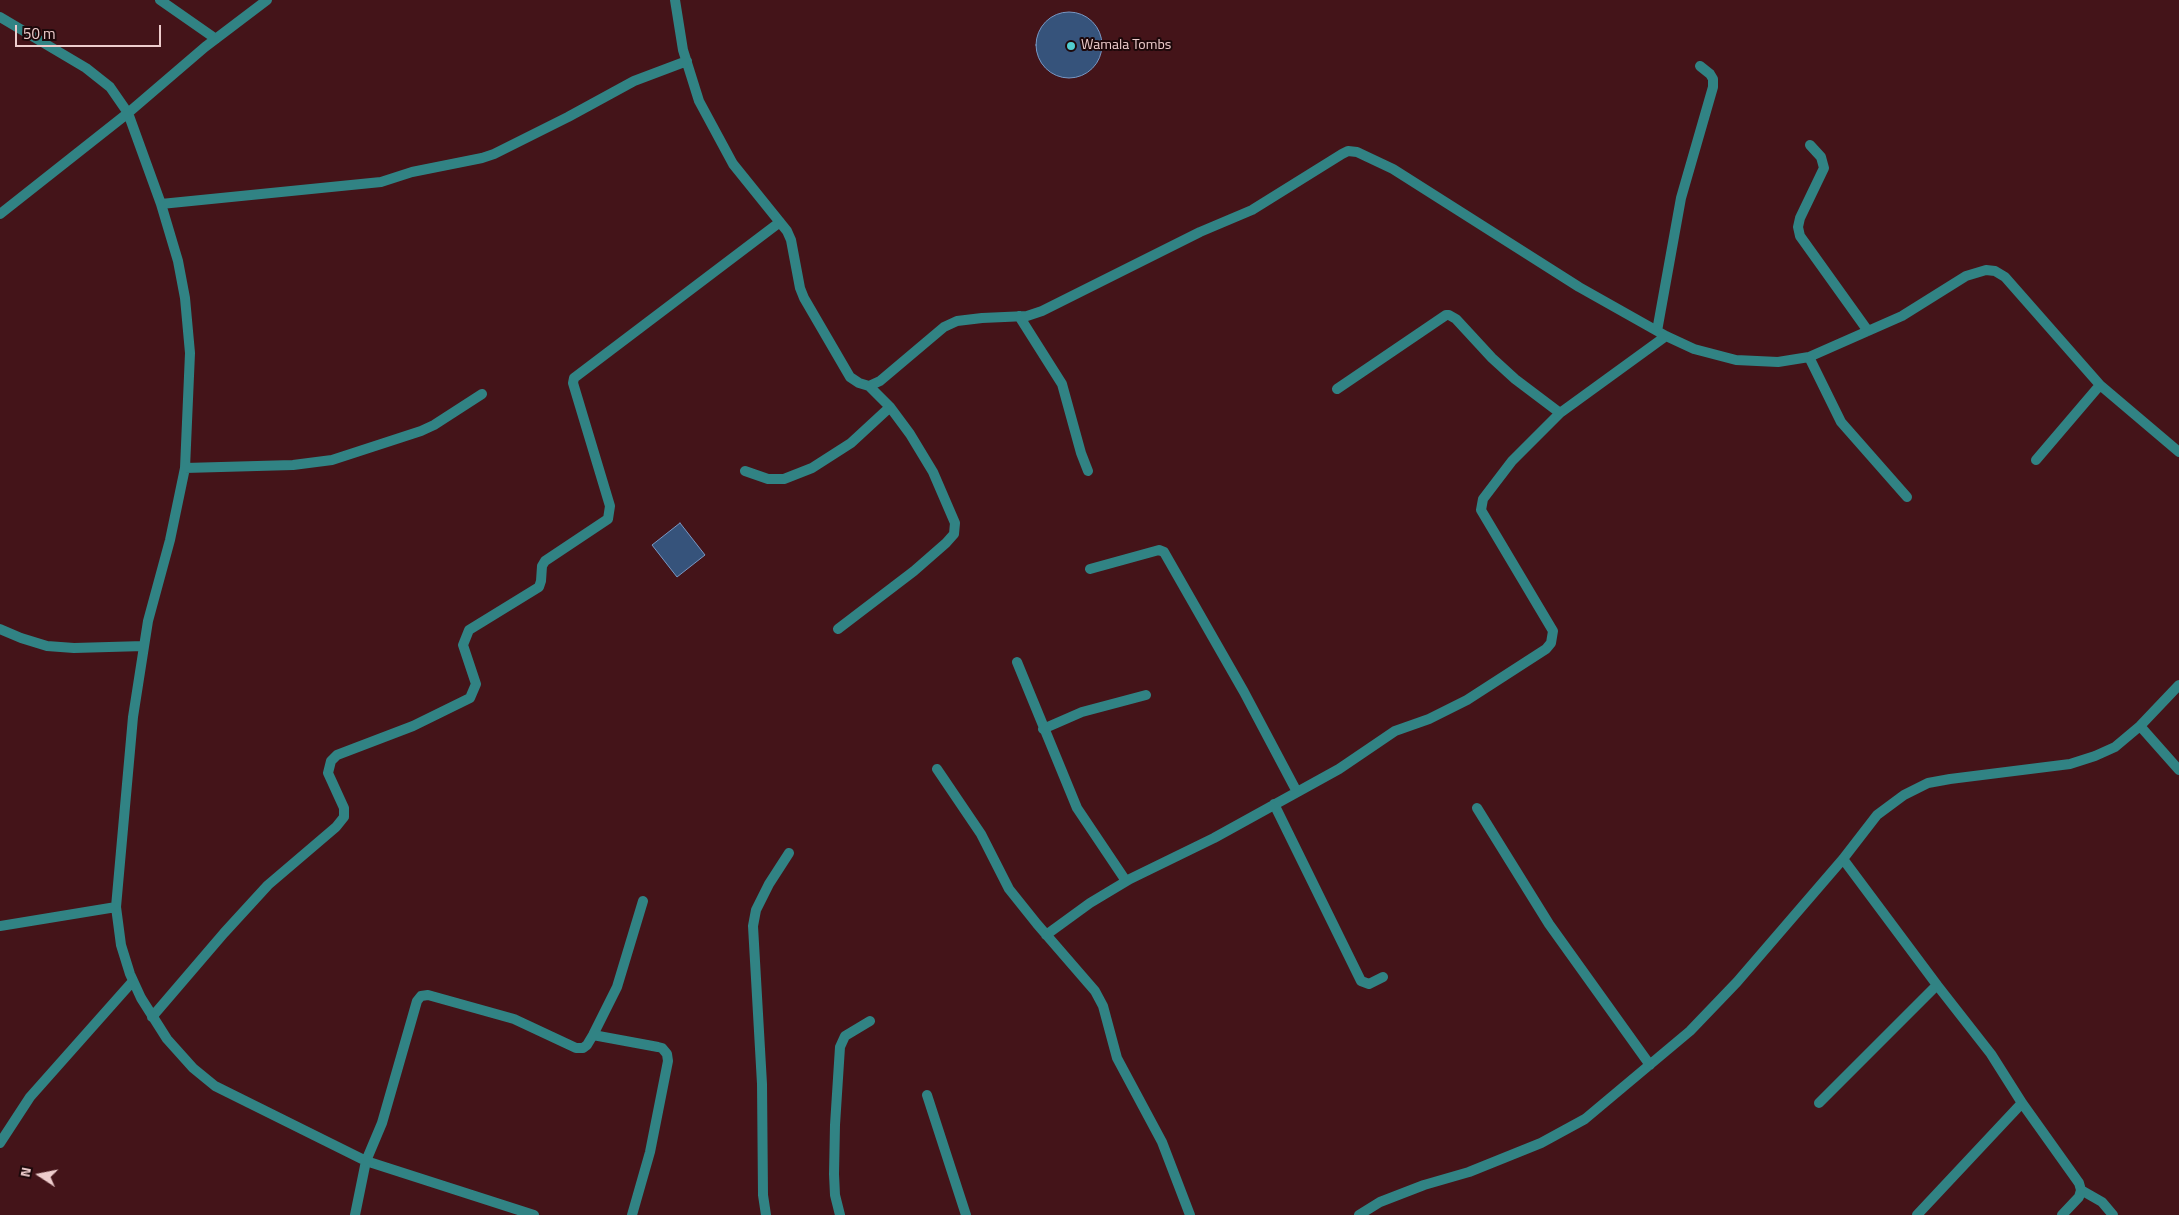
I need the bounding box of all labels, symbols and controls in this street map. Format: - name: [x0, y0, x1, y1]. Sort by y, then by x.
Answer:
- scale bar: [18, 15, 164, 47]
- text: 50 m: [23, 22, 56, 45]
- place label: Wamala Tombs: [1081, 38, 1171, 54]
- marker: Wamala Tombs: [1065, 40, 1077, 52]
- north arrow: [15, 1150, 65, 1200]
- text: N: [14, 1165, 36, 1179]

